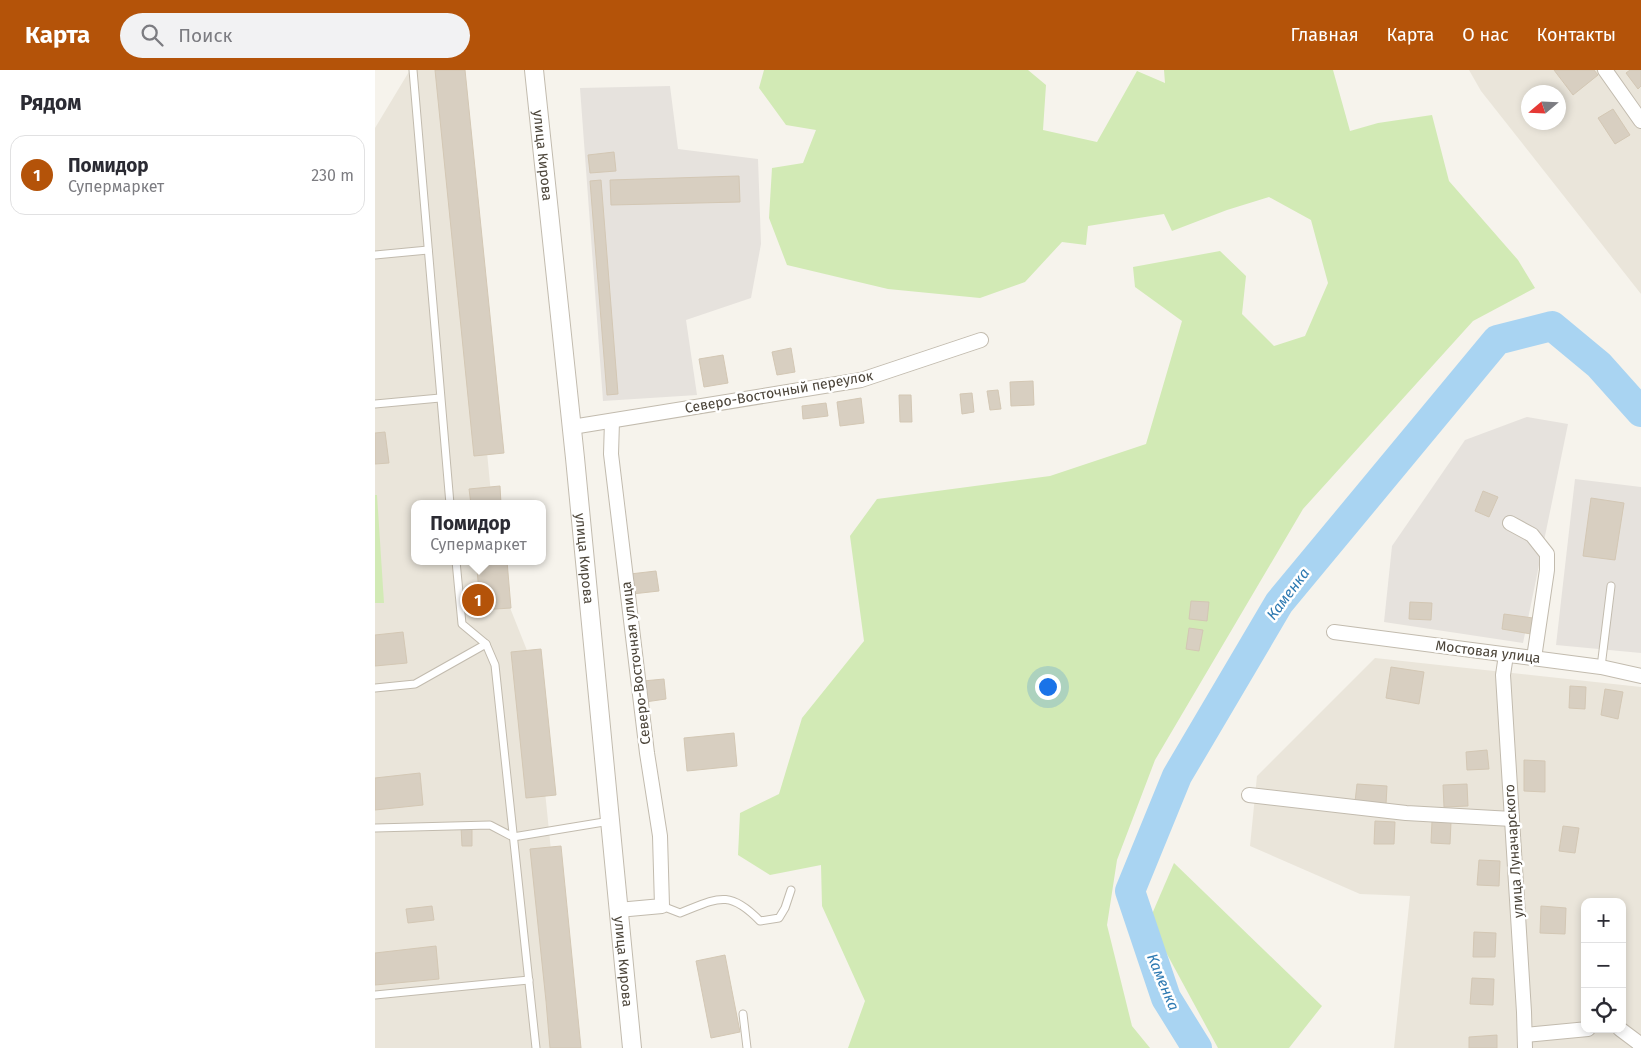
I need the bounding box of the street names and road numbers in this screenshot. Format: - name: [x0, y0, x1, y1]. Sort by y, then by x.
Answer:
- street label: улица Кирова: [530, 109, 556, 202]
- street label: Северо-Восточный переулок: [684, 367, 875, 417]
- street label: улица Кирова: [572, 512, 598, 605]
- street label: Северо-Восточная улица: [618, 580, 654, 746]
- street label: Мостовая улица: [1435, 637, 1541, 667]
- street label: улица Луначарского: [1501, 783, 1527, 919]
- street label: улица Кирова: [611, 915, 636, 1008]

